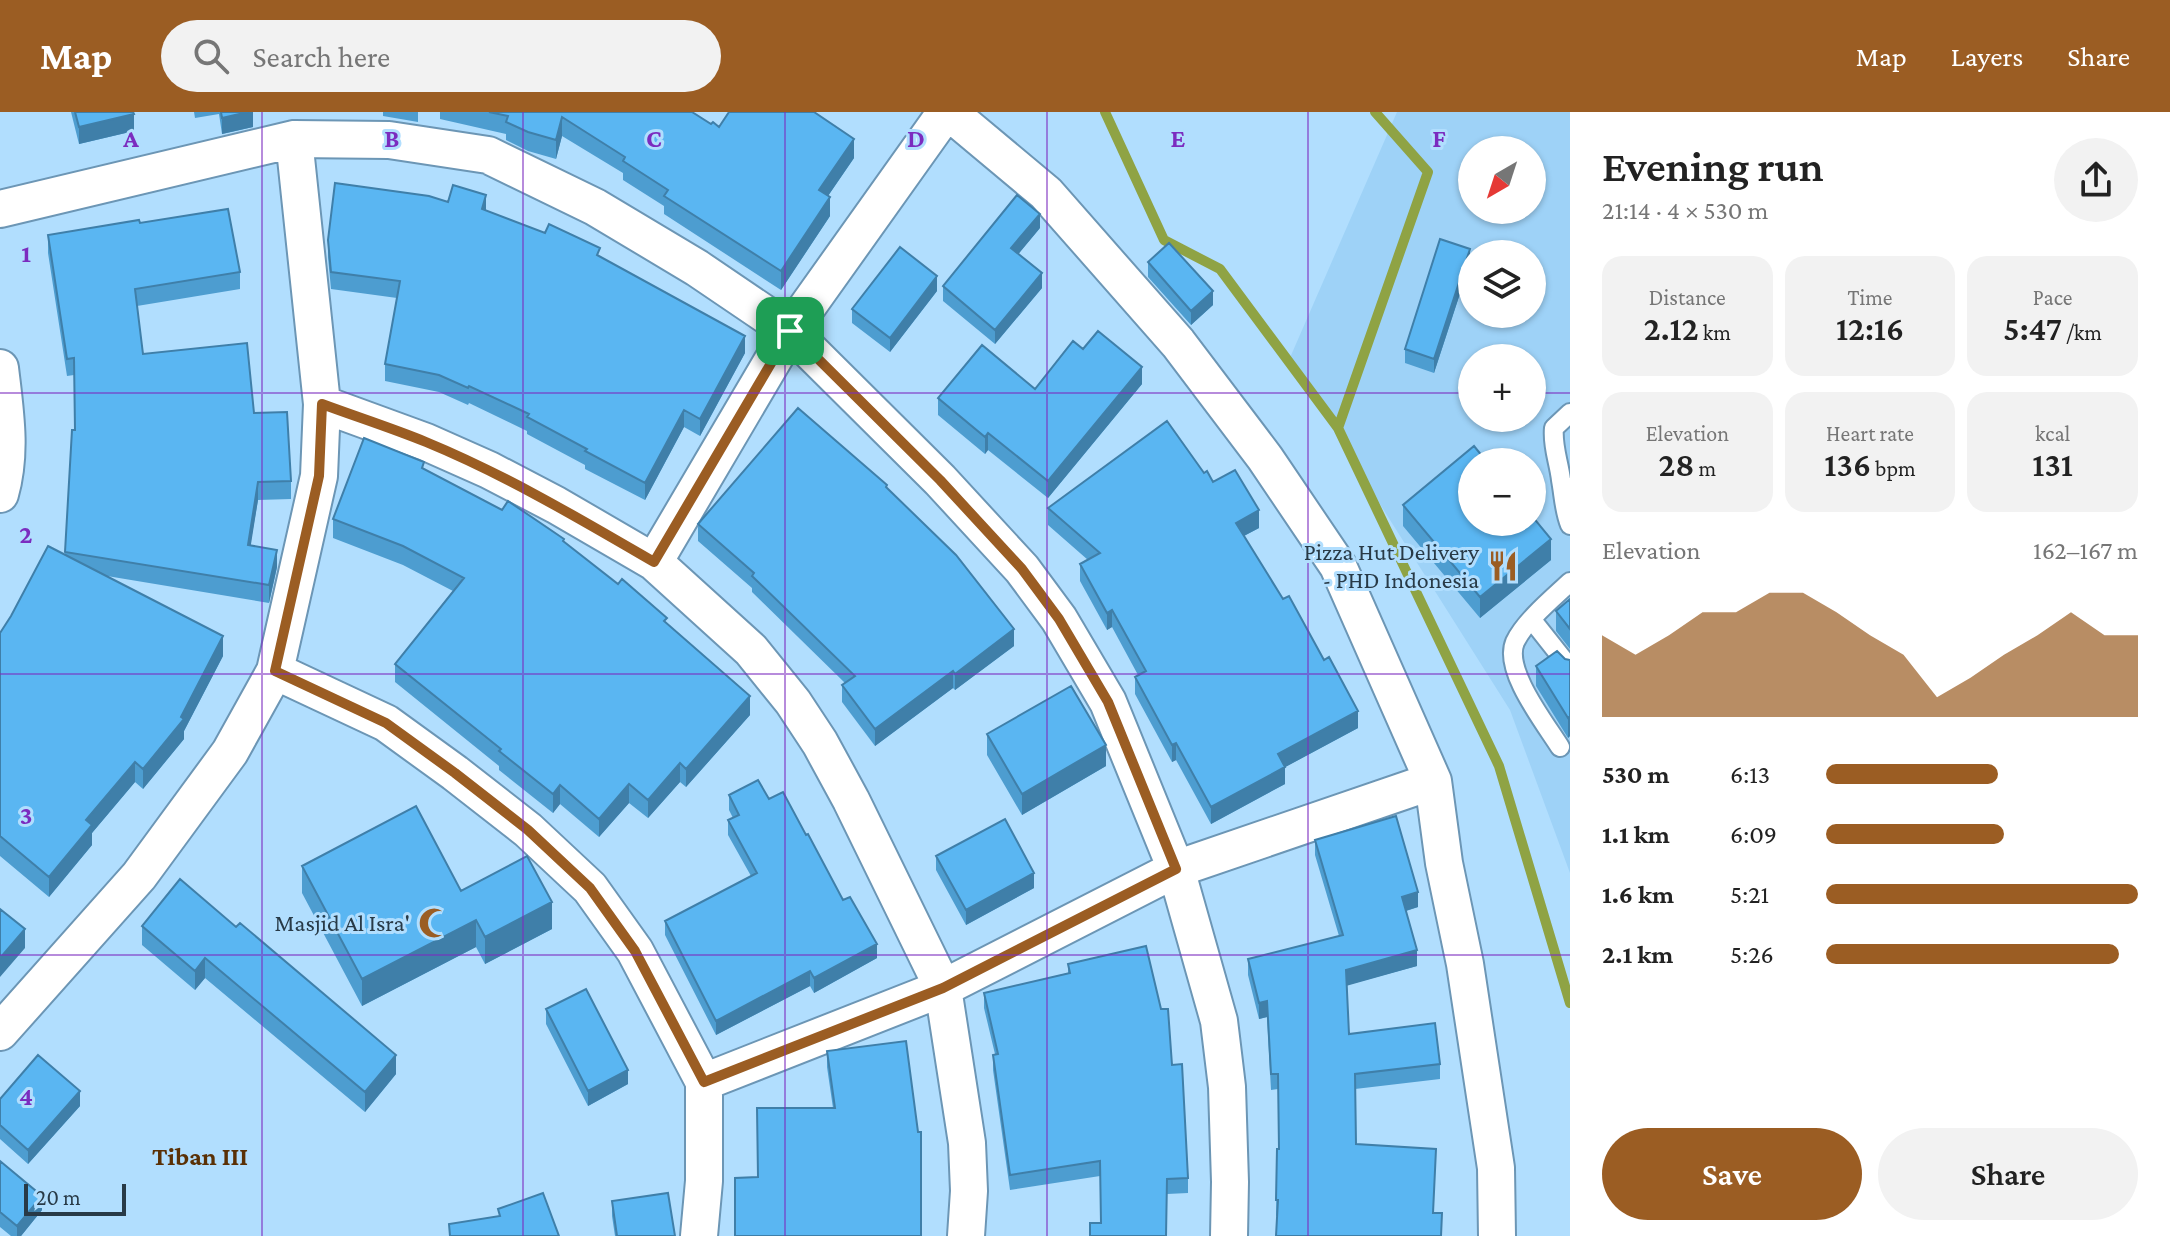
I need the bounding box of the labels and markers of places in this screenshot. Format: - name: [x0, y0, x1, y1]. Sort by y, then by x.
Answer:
- pin: [756, 297, 824, 365]
- place label: Pizza Hut Delivery - PHD Indonesia: [1304, 538, 1480, 593]
- restaurant icon: Pizza Hut Delivery - PHD Indonesia: [1486, 549, 1520, 583]
- mosque icon: Masjid Al Isra': [417, 906, 451, 940]
- place label: Masjid Al Isra': [274, 909, 410, 936]

